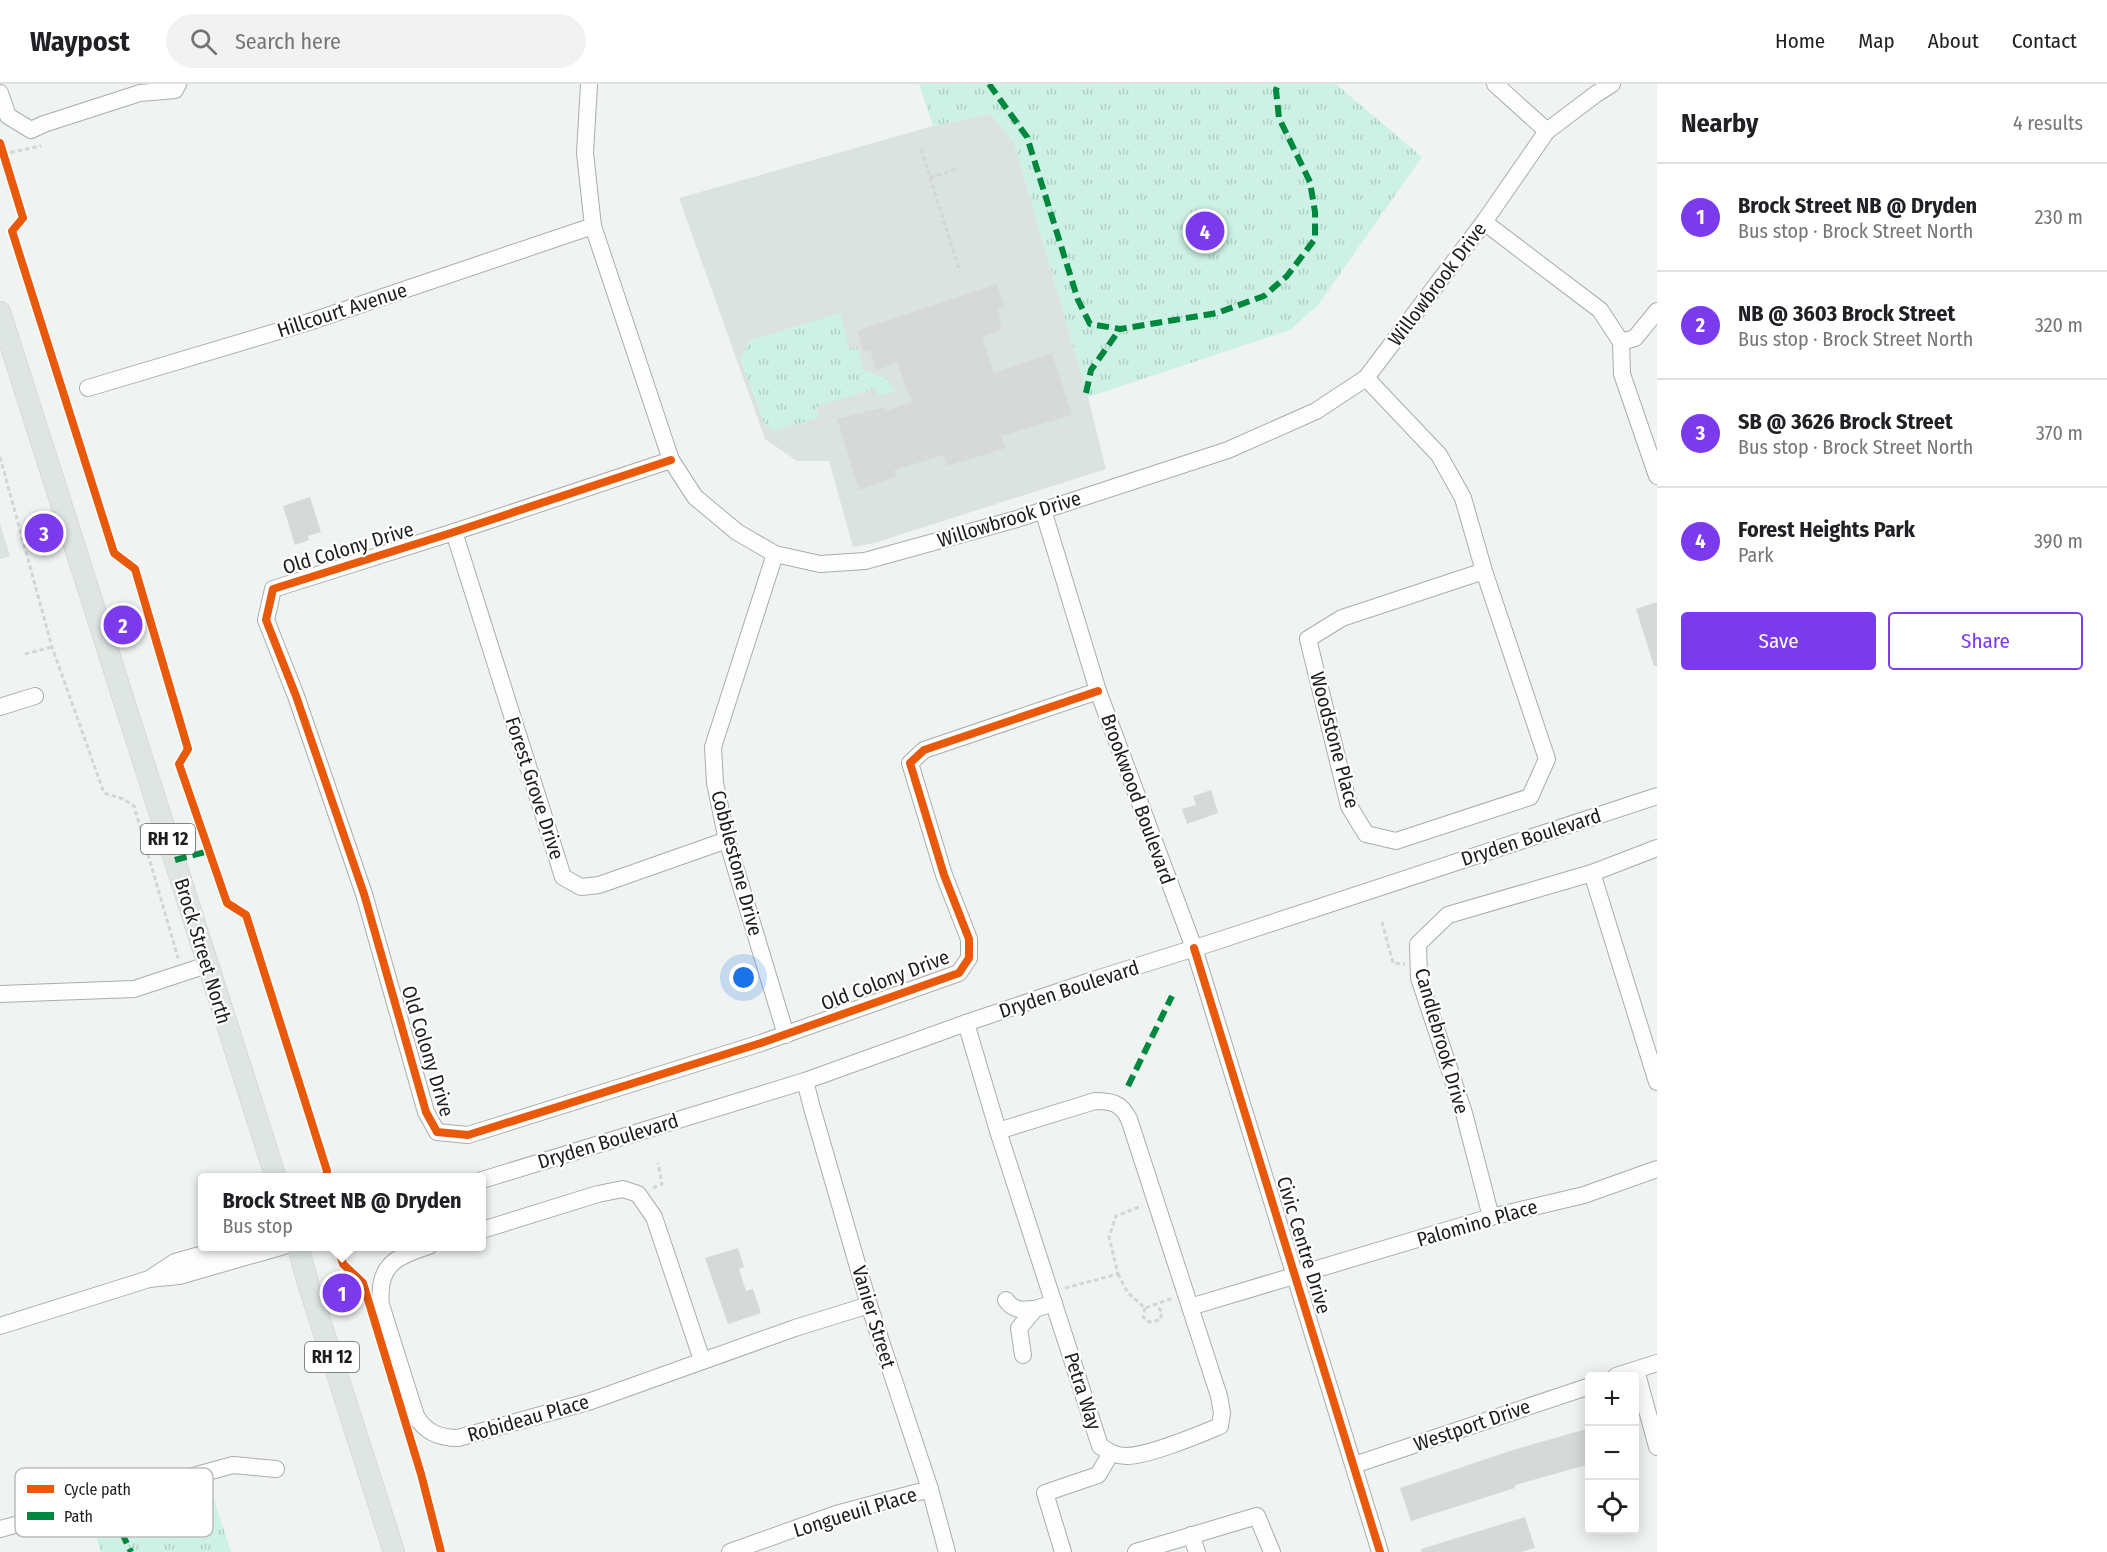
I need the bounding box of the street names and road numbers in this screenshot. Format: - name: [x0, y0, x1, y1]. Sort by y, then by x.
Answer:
- street label: Willowbrook Drive: [1383, 217, 1491, 351]
- street label: Hillcourt Avenue: [274, 278, 410, 342]
- street label: Willowbrook Drive: [934, 486, 1084, 552]
- street label: Old Colony Drive: [280, 517, 416, 579]
- street label: Woodstone Place: [1305, 669, 1365, 811]
- street label: Brookwood Boulevard: [1096, 710, 1180, 888]
- street label: Forest Grove Drive: [501, 714, 569, 862]
- street label: Cobblestone Drive: [706, 788, 768, 938]
- street label: Dryden Boulevard: [1458, 803, 1604, 871]
- road number: RH 12: [141, 824, 195, 854]
- street label: Brock Street North: [169, 875, 237, 1027]
- street label: Old Colony Drive: [817, 945, 953, 1015]
- street label: Dryden Boulevard: [996, 955, 1142, 1023]
- street label: Candlebrook Drive: [1410, 965, 1474, 1117]
- street label: Old Colony Drive: [397, 983, 459, 1119]
- street label: Dryden Boulevard: [535, 1108, 681, 1174]
- street label: Civic Centre Drive: [1272, 1173, 1336, 1317]
- street label: Palomino Place: [1414, 1194, 1540, 1252]
- street label: Vanier Street: [847, 1263, 901, 1371]
- road number: RH 12: [305, 1342, 359, 1372]
- street label: Petra Way: [1059, 1349, 1107, 1433]
- street label: Robideau Place: [464, 1389, 592, 1447]
- street label: Westport Drive: [1411, 1394, 1533, 1456]
- street label: Longueuil Place: [790, 1482, 920, 1542]

